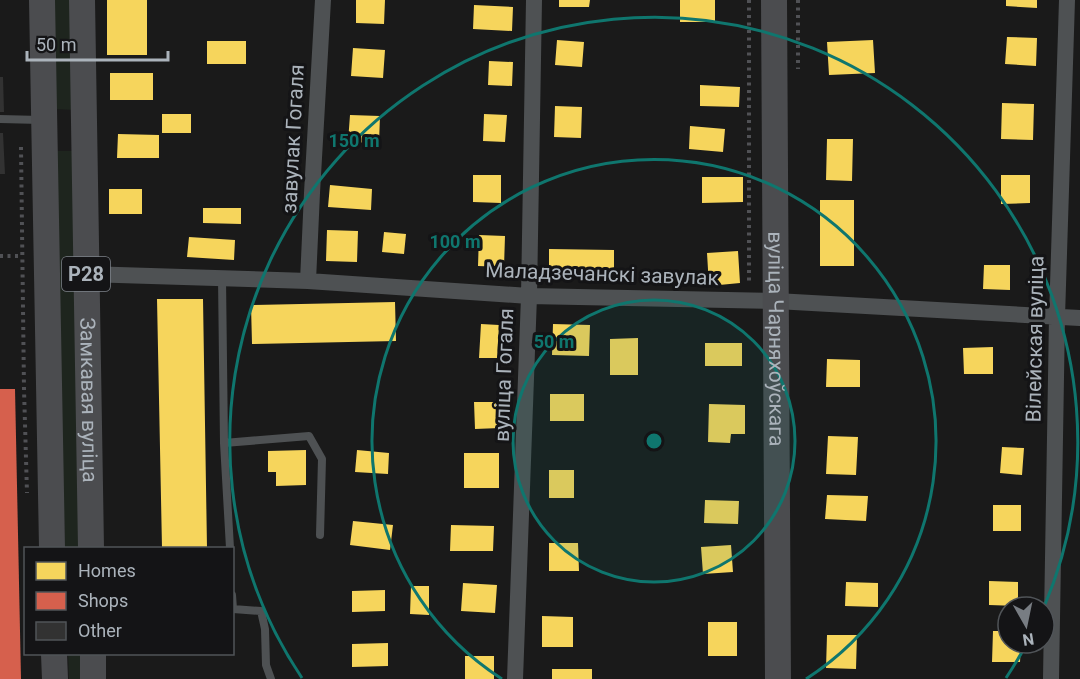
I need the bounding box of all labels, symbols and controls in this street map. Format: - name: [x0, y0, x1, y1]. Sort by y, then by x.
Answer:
- scale bar: [27, 24, 168, 62]
- text: 50 m: [36, 34, 76, 55]
- street label: завулак Гогаля: [277, 64, 309, 214]
- text: 150 m: [328, 130, 380, 151]
- text: 100 m: [429, 231, 481, 252]
- street label: вуліца Чарняхоўскага: [763, 231, 789, 447]
- street label: Вілейская вуліца: [1022, 255, 1048, 423]
- road number: Р28: [62, 257, 110, 291]
- street label: Маладзечанскі завулак: [485, 258, 720, 290]
- street label: вуліца Гогаля: [490, 308, 518, 442]
- street label: Замкавая вуліца: [75, 317, 102, 483]
- text: 50 m: [534, 331, 574, 352]
- centre of rings: [644, 431, 664, 451]
- legend: [24, 547, 234, 655]
- text: Homes: [78, 560, 136, 581]
- text: Shops: [78, 590, 128, 611]
- north arrow: [996, 595, 1056, 655]
- text: Other: [78, 620, 122, 641]
- text: N: [1021, 629, 1035, 650]

